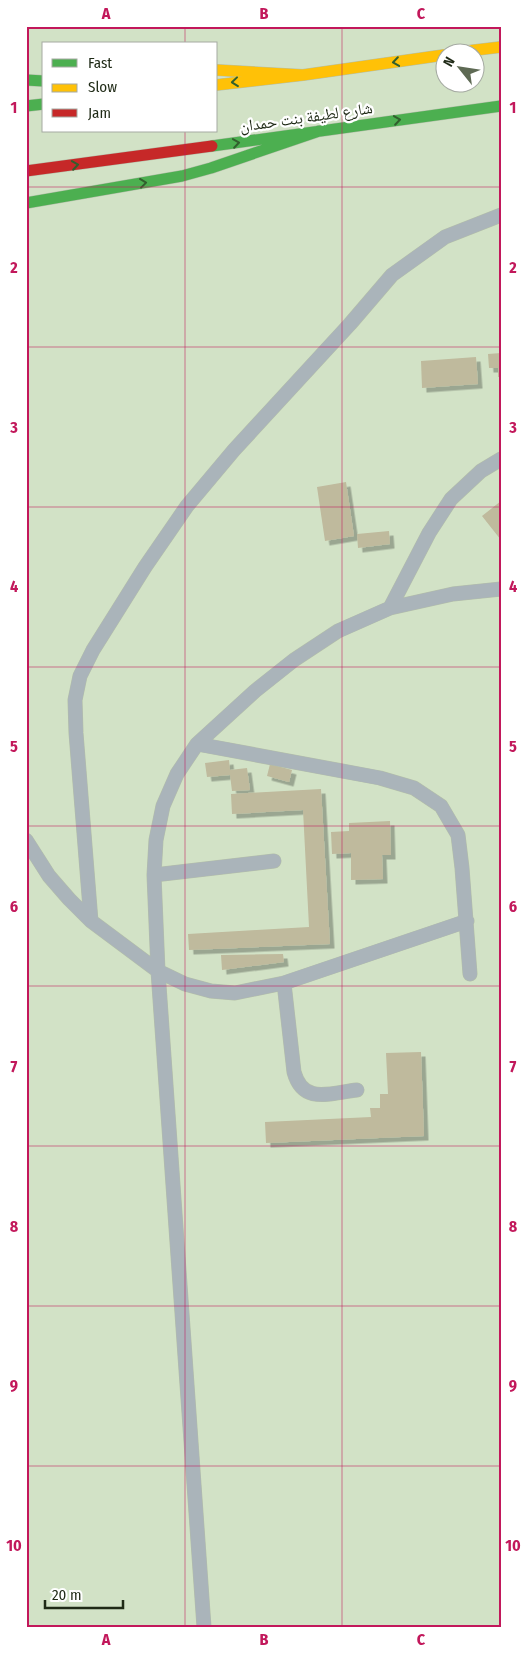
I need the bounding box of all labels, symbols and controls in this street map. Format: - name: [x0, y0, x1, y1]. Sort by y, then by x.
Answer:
- text: A: [101, 4, 111, 23]
- text: B: [260, 4, 269, 23]
- text: C: [417, 4, 426, 23]
- legend: [42, 42, 218, 132]
- north arrow: [434, 42, 484, 92]
- text: Fast: [88, 54, 112, 72]
- text: N: [440, 54, 459, 70]
- one-way arrow: [392, 56, 401, 66]
- one-way arrow: [231, 76, 239, 87]
- text: Slow: [88, 78, 117, 96]
- text: 1: [11, 98, 17, 117]
- street label: شارع لطيفة بنت حمدان: [238, 98, 374, 137]
- text: 1: [510, 98, 516, 117]
- text: Jam: [88, 104, 111, 122]
- one-way arrow: [392, 116, 401, 126]
- one-way arrow: [231, 138, 240, 148]
- one-way arrow: [70, 160, 79, 170]
- one-way arrow: [140, 178, 148, 189]
- text: 2: [9, 258, 18, 277]
- text: 2: [508, 258, 517, 277]
- text: 3: [9, 418, 18, 437]
- text: 3: [508, 418, 517, 437]
- text: 4: [10, 577, 18, 596]
- text: 4: [509, 577, 517, 596]
- text: 5: [10, 737, 18, 756]
- text: 5: [509, 737, 517, 756]
- text: 6: [10, 897, 18, 916]
- text: 6: [509, 897, 517, 916]
- text: 7: [11, 1057, 18, 1076]
- text: 7: [510, 1057, 517, 1076]
- text: 8: [10, 1217, 19, 1236]
- text: 8: [509, 1217, 518, 1236]
- text: 9: [10, 1376, 18, 1395]
- text: 9: [509, 1376, 517, 1395]
- text: 10: [6, 1536, 22, 1555]
- text: 10: [505, 1536, 521, 1555]
- scale bar: [45, 1578, 122, 1610]
- text: 20 m: [52, 1586, 82, 1604]
- text: A: [101, 1630, 111, 1649]
- text: B: [260, 1630, 269, 1649]
- text: C: [417, 1630, 426, 1649]

